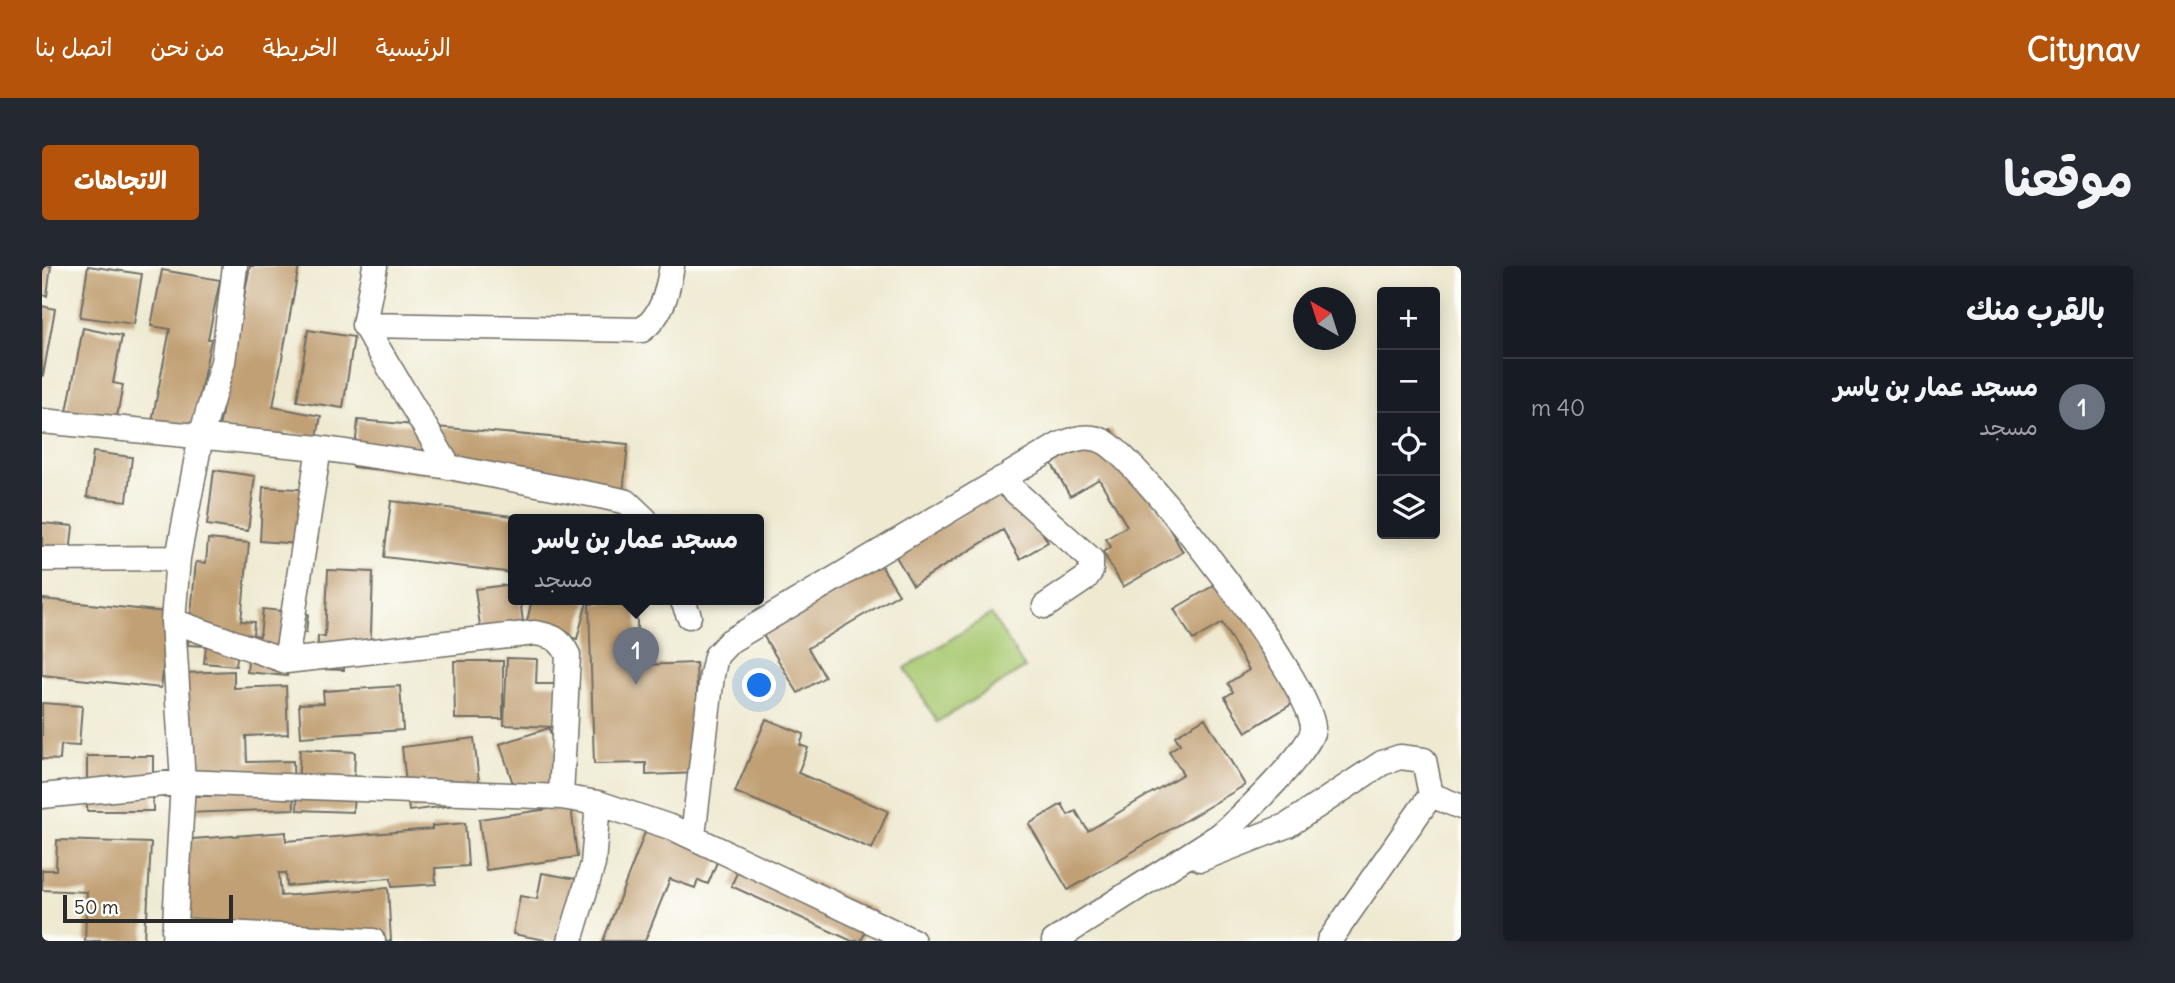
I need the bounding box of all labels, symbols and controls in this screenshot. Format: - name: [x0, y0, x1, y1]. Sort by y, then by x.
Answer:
- text: Citynav: [2027, 28, 2140, 70]
- text: اتصل بنا: [35, 32, 113, 62]
- text: من نحن: [151, 32, 225, 62]
- text: الخريطة: [263, 32, 338, 62]
- text: الرئيسية: [376, 32, 451, 62]
- button: الاتجاهات: [42, 145, 199, 220]
- text: موقعنا: [2003, 148, 2133, 209]
- north arrow: [1293, 287, 1356, 350]
- map controls: [1377, 287, 1440, 539]
- button: +: [1377, 287, 1440, 350]
- text: بالقرب منك: [1966, 290, 2105, 328]
- button: −: [1377, 350, 1440, 413]
- text: مسجد عمار بن ياسر: [1834, 370, 2038, 403]
- text: 40 m: [1531, 393, 1585, 422]
- text: 1: [2077, 393, 2087, 422]
- text: مسجد: [1979, 412, 2038, 441]
- button: locate: [1377, 413, 1440, 476]
- button: layers: [1377, 476, 1440, 539]
- popup: [508, 514, 764, 605]
- text: مسجد عمار بن ياسر: [534, 522, 738, 555]
- text: مسجد: [534, 564, 593, 593]
- pin: 1: [613, 627, 659, 685]
- your location: [742, 668, 776, 702]
- scale bar: [63, 892, 233, 924]
- text: 50 m: [74, 895, 119, 919]

